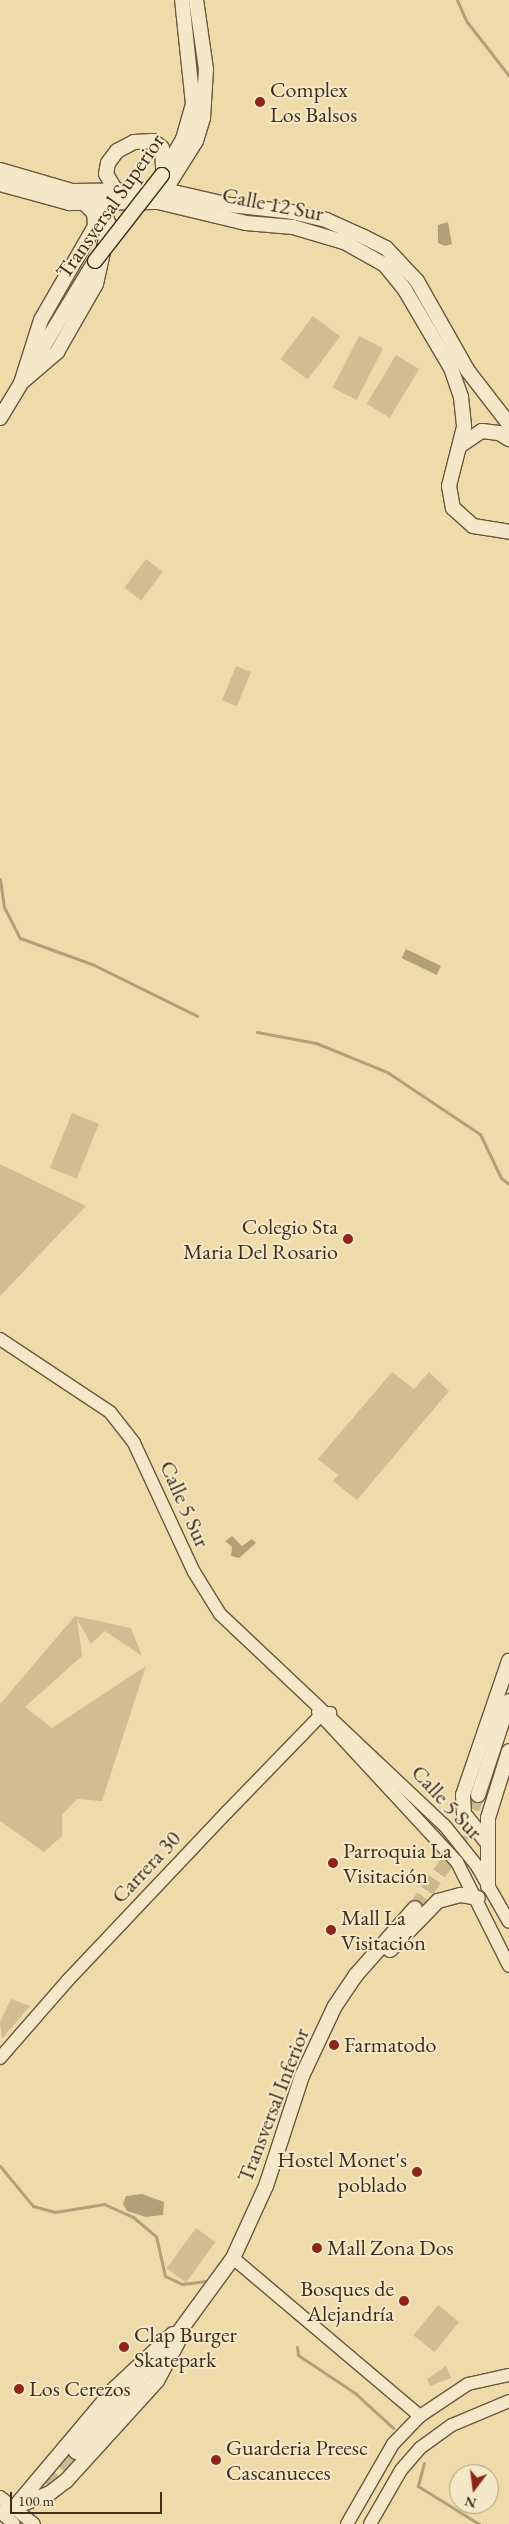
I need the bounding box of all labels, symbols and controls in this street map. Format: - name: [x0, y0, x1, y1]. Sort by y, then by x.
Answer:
- place label: Complex Los Balsos: [270, 76, 357, 128]
- marker: Complex Los Balsos: [254, 96, 266, 108]
- street label: Transversal Superior: [50, 128, 170, 284]
- street label: Calle 12 Sur: [220, 181, 326, 227]
- place label: Colegio Sta Maria Del Rosario: [183, 1213, 338, 1264]
- marker: Colegio Sta Maria Del Rosario: [342, 1233, 354, 1245]
- street label: Calle 5 Sur: [154, 1457, 216, 1551]
- street label: Calle 5 Sur: [406, 1759, 488, 1845]
- street label: Carrera 30: [106, 1825, 186, 1909]
- place label: Parroquia La Visitación: [343, 1837, 452, 1888]
- marker: Parroquia La Visitación: [327, 1857, 339, 1869]
- place label: Mall La Visitación: [341, 1904, 426, 1955]
- marker: Mall La Visitación: [325, 1924, 337, 1936]
- street label: Transversal Inferior: [231, 2024, 315, 2186]
- place label: Farmatodo: [344, 2032, 436, 2058]
- marker: Farmatodo: [328, 2039, 340, 2051]
- place label: Hostel Monet's poblado: [277, 2146, 407, 2198]
- marker: Hostel Monet's poblado: [411, 2166, 423, 2178]
- place label: Mall Zona Dos: [327, 2235, 454, 2261]
- marker: Mall Zona Dos: [311, 2242, 323, 2254]
- place label: Bosques de Alejandría: [300, 2275, 394, 2326]
- marker: Bosques de Alejandría: [398, 2295, 410, 2307]
- place label: Clap Burger Skatepark: [134, 2321, 237, 2372]
- marker: Clap Burger Skatepark: [118, 2341, 130, 2353]
- place label: Los Cerezos: [29, 2376, 131, 2402]
- marker: Los Cerezos: [13, 2383, 25, 2395]
- place label: Guarderia Preesc Cascanueces: [226, 2434, 368, 2486]
- marker: Guarderia Preesc Cascanueces: [210, 2454, 222, 2466]
- north arrow: [449, 2464, 499, 2514]
- scale bar: [12, 2482, 165, 2514]
- text: 100 m: [18, 2491, 54, 2510]
- text: N: [463, 2492, 478, 2513]

